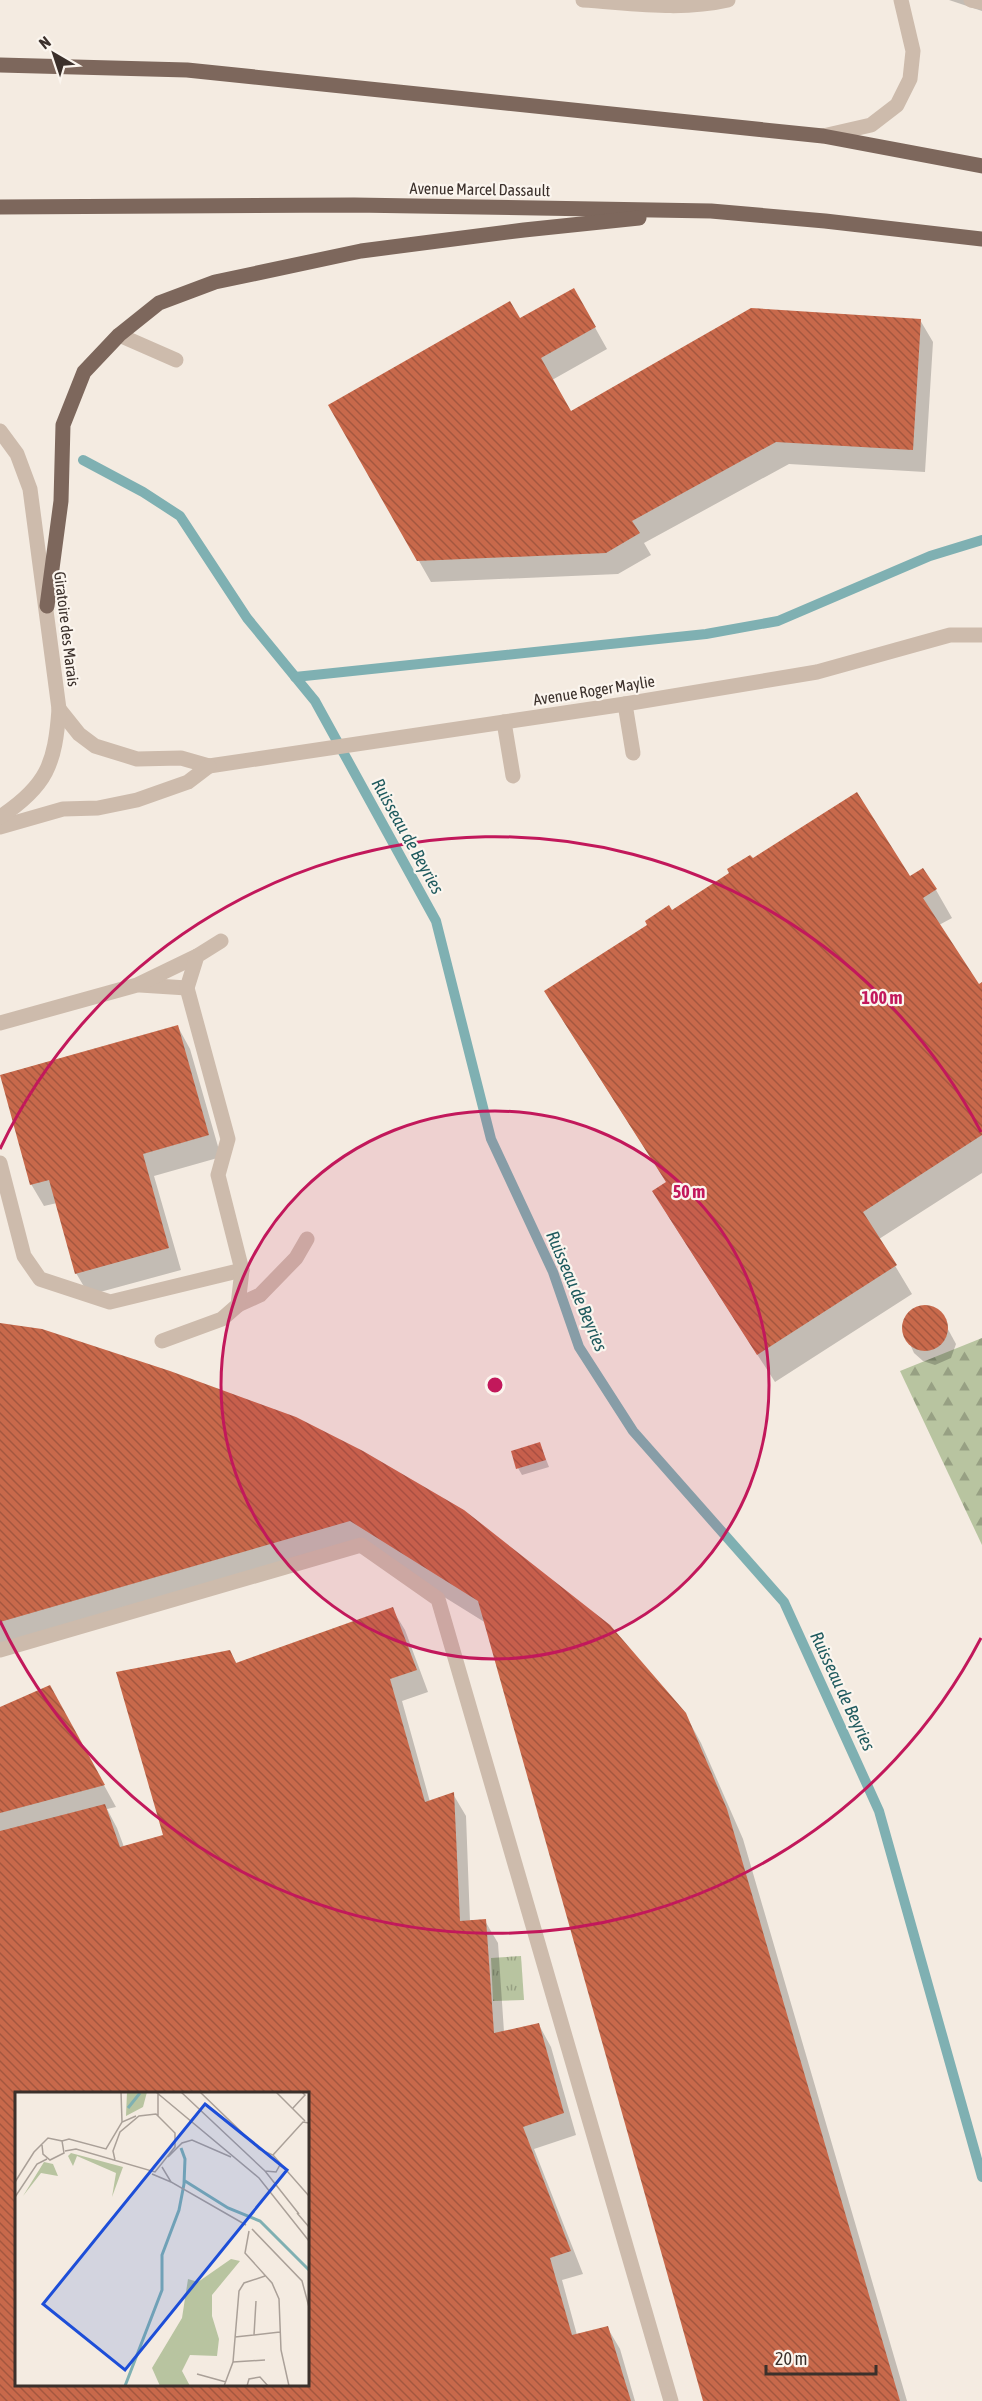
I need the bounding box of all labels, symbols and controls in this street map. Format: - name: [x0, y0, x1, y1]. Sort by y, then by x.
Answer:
- north arrow: [24, 24, 84, 84]
- text: N: [35, 32, 54, 52]
- street label: Avenue Marcel Dassault: [410, 179, 551, 199]
- street label: Giratoire des Marais: [51, 570, 83, 688]
- street label: Avenue Roger Maylie: [532, 672, 656, 709]
- water label: Ruisseau de Beyries: [368, 775, 448, 897]
- text: 100 m: [862, 987, 902, 1008]
- text: 50 m: [673, 1181, 705, 1202]
- water label: Ruisseau de Beyries: [542, 1228, 612, 1354]
- centre of rings: [485, 1375, 505, 1395]
- water label: Ruisseau de Beyries: [806, 1628, 880, 1754]
- inset map: [15, 2092, 309, 2386]
- scale bar: [766, 2338, 876, 2376]
- text: 20 m: [775, 2348, 807, 2369]

